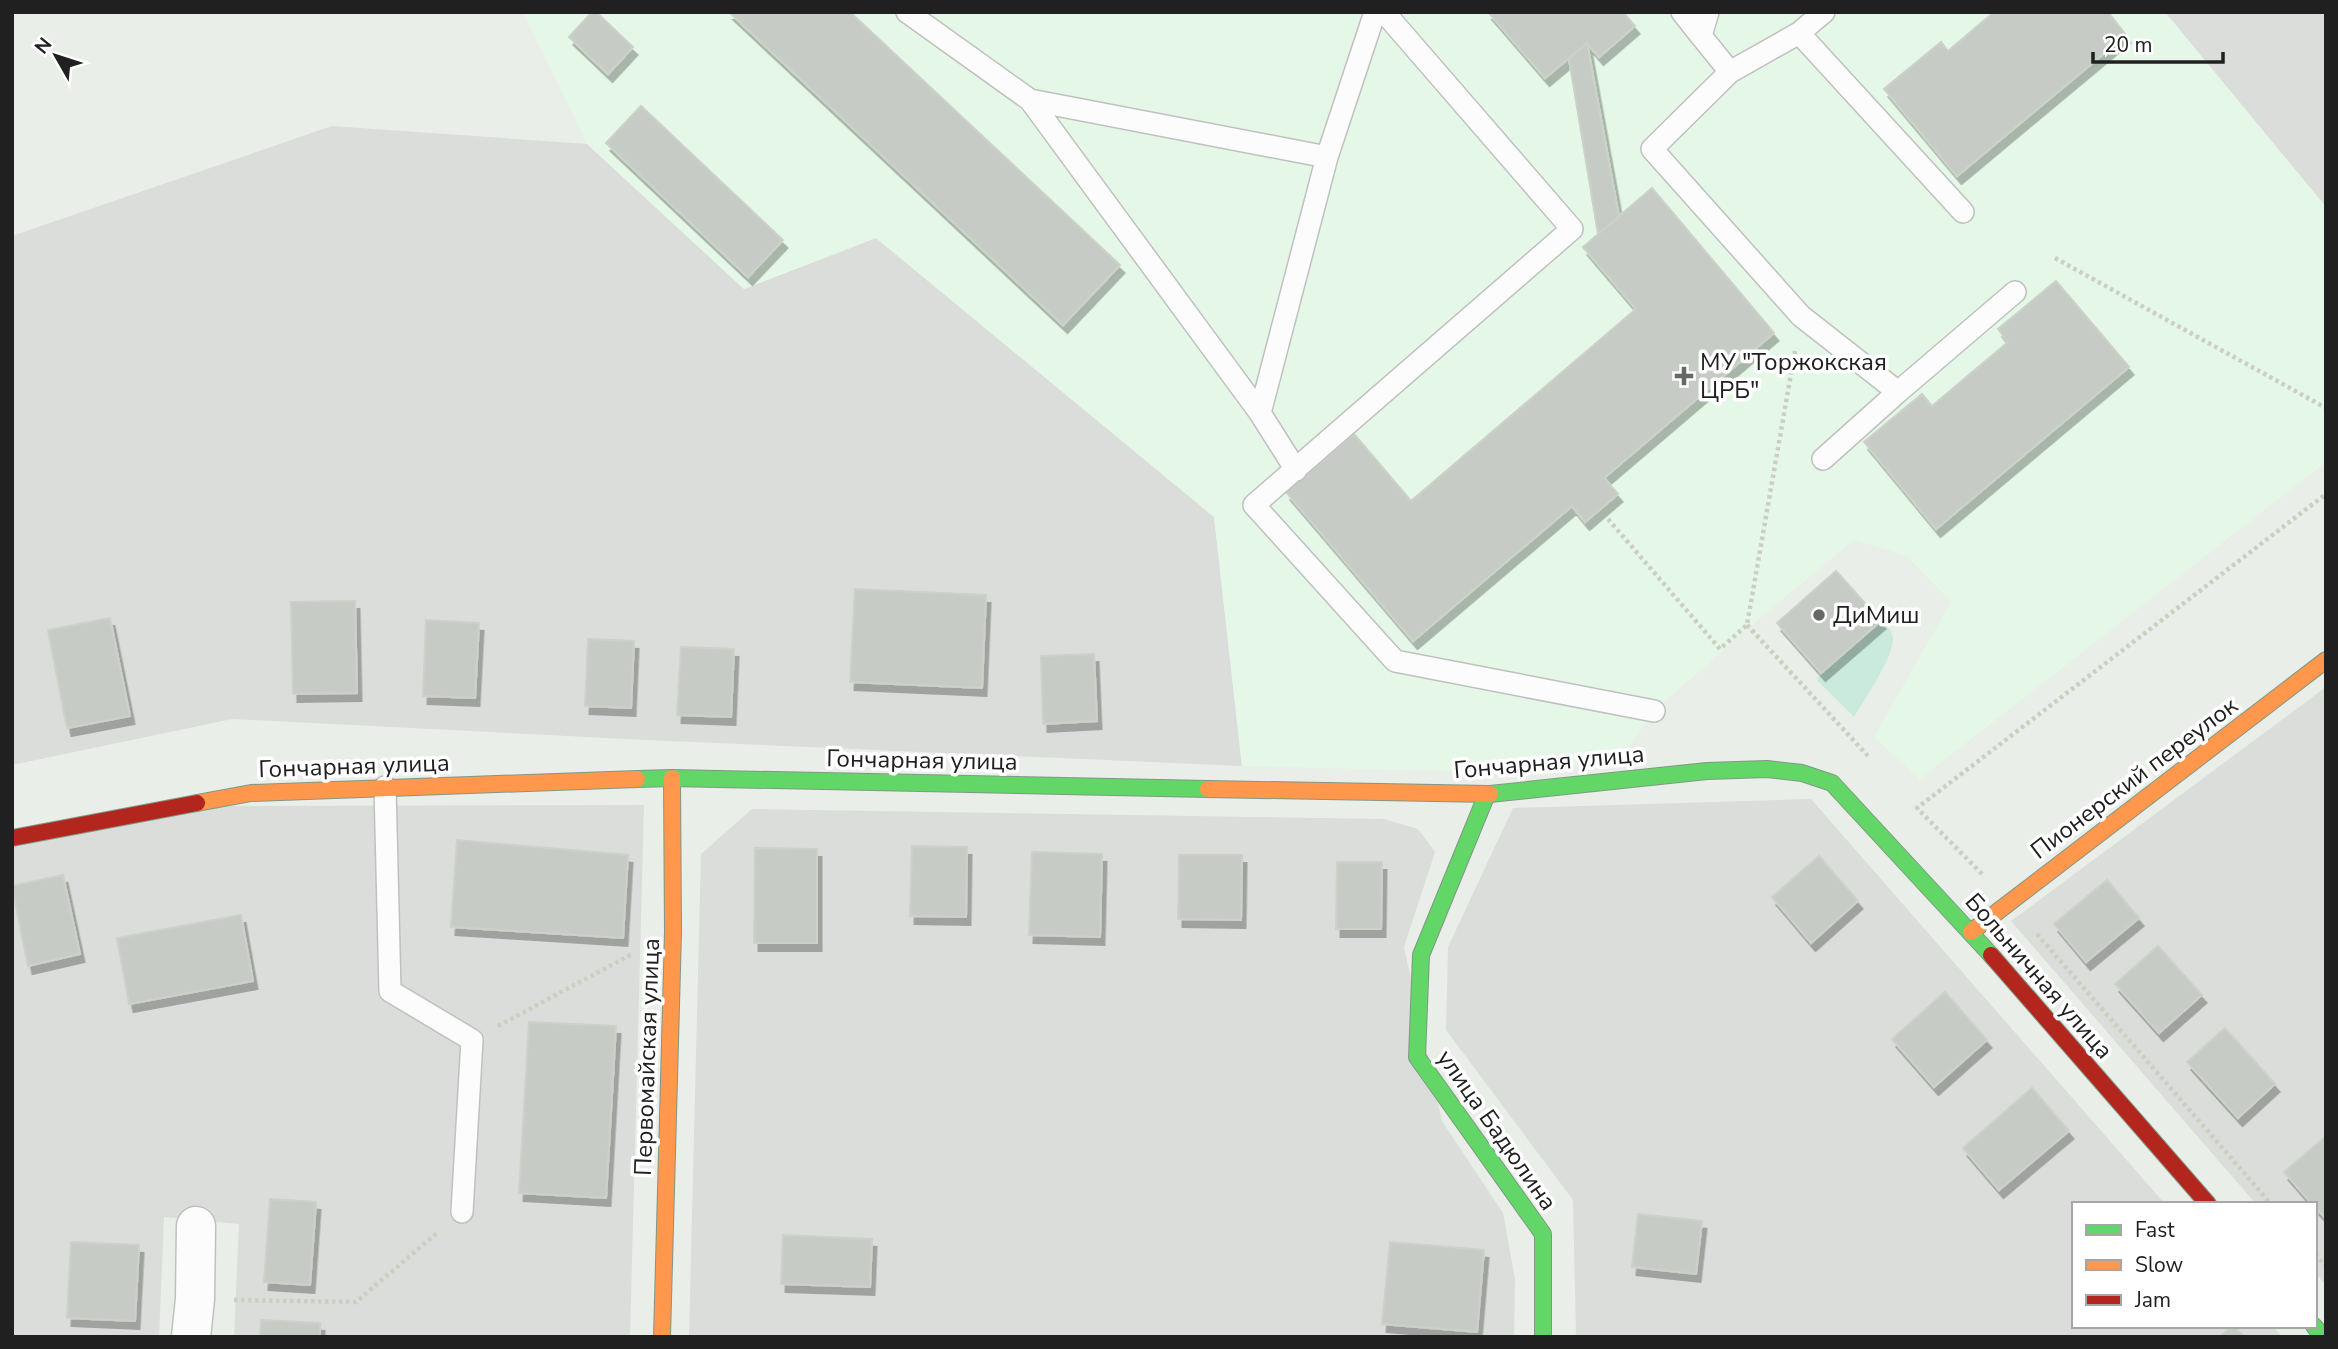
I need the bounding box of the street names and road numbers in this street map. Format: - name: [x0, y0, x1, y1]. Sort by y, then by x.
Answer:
- street label: Пионерский переулок: [2024, 689, 2244, 866]
- street label: Гончарная улица: [1452, 738, 1646, 786]
- street label: Гончарная улица: [826, 742, 1018, 778]
- street label: Гончарная улица: [258, 747, 450, 785]
- street label: Больничная улица: [1958, 886, 2120, 1066]
- street label: Первомайская улица: [627, 938, 667, 1176]
- street label: улица Бадюлина: [1430, 1043, 1564, 1217]

